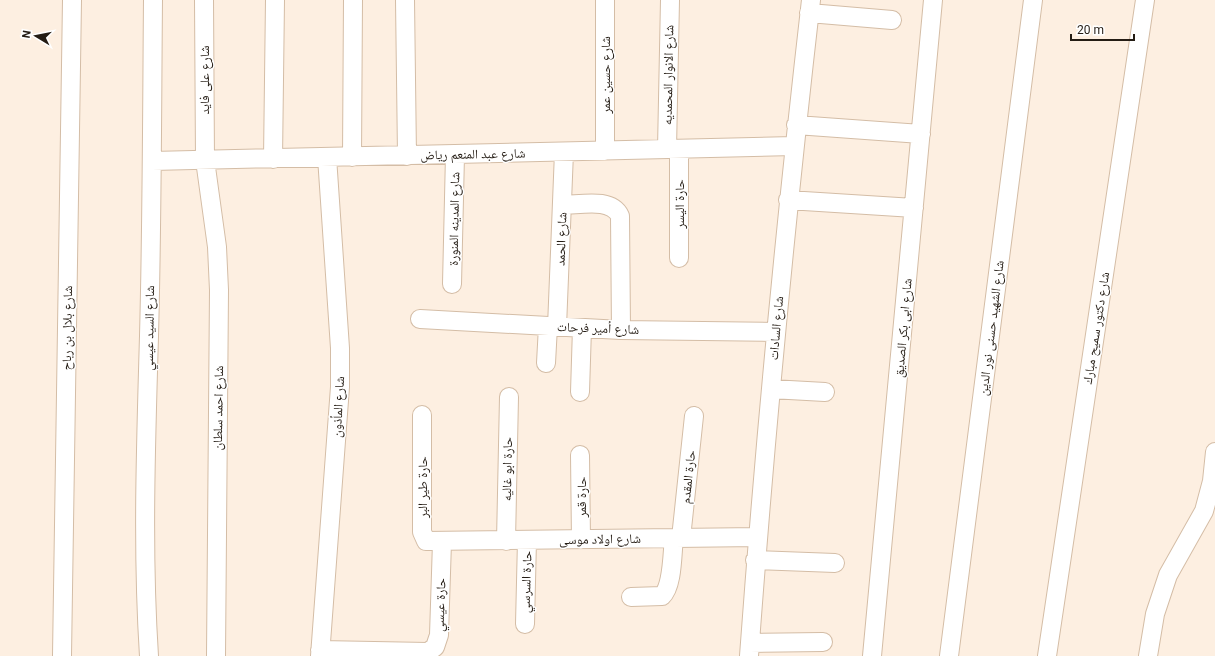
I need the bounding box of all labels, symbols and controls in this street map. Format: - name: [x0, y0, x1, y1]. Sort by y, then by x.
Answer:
- north arrow: [16, 16, 56, 56]
- scale bar: [1071, 16, 1134, 42]
- text: 20 m: [1077, 23, 1104, 37]
- street label: شارع الانوار المحمديه: [660, 25, 678, 125]
- text: N: [20, 29, 34, 39]
- street label: شارع حسين عمر: [598, 36, 615, 115]
- street label: شارع على فايد: [197, 45, 214, 115]
- street label: شارع عبد المنعم رياض: [420, 146, 526, 164]
- street label: شارع المدينه المنورة: [446, 172, 464, 266]
- street label: حارة اليسر: [672, 179, 688, 230]
- street label: شارع الحمد: [553, 212, 571, 266]
- street label: شارع الشهيد حسنى نور الدين: [975, 259, 1009, 397]
- street label: شارع دكتور سميح مبارك: [1080, 271, 1114, 386]
- street label: شارع ابى بكر الصديق: [891, 278, 917, 378]
- street label: شارع بلال بن رباح: [59, 285, 77, 371]
- street label: شارع السيد عيسي: [141, 285, 161, 371]
- street label: شارع السادات: [766, 295, 788, 361]
- street label: شارع أمير فرحات: [556, 319, 639, 339]
- street label: شارع احمد سلطان: [210, 365, 228, 451]
- street label: شارع المأذون: [329, 376, 349, 438]
- street label: حارة ابو غاليه: [499, 437, 516, 501]
- street label: حارة المقدم: [678, 449, 699, 505]
- street label: حارة طير البر: [415, 456, 431, 519]
- street label: حارة قمر: [574, 476, 590, 519]
- street label: شارع اولاد موسى: [559, 531, 641, 549]
- street label: حارة السرسي: [517, 551, 538, 614]
- street label: حارة عيسي: [432, 578, 452, 632]

